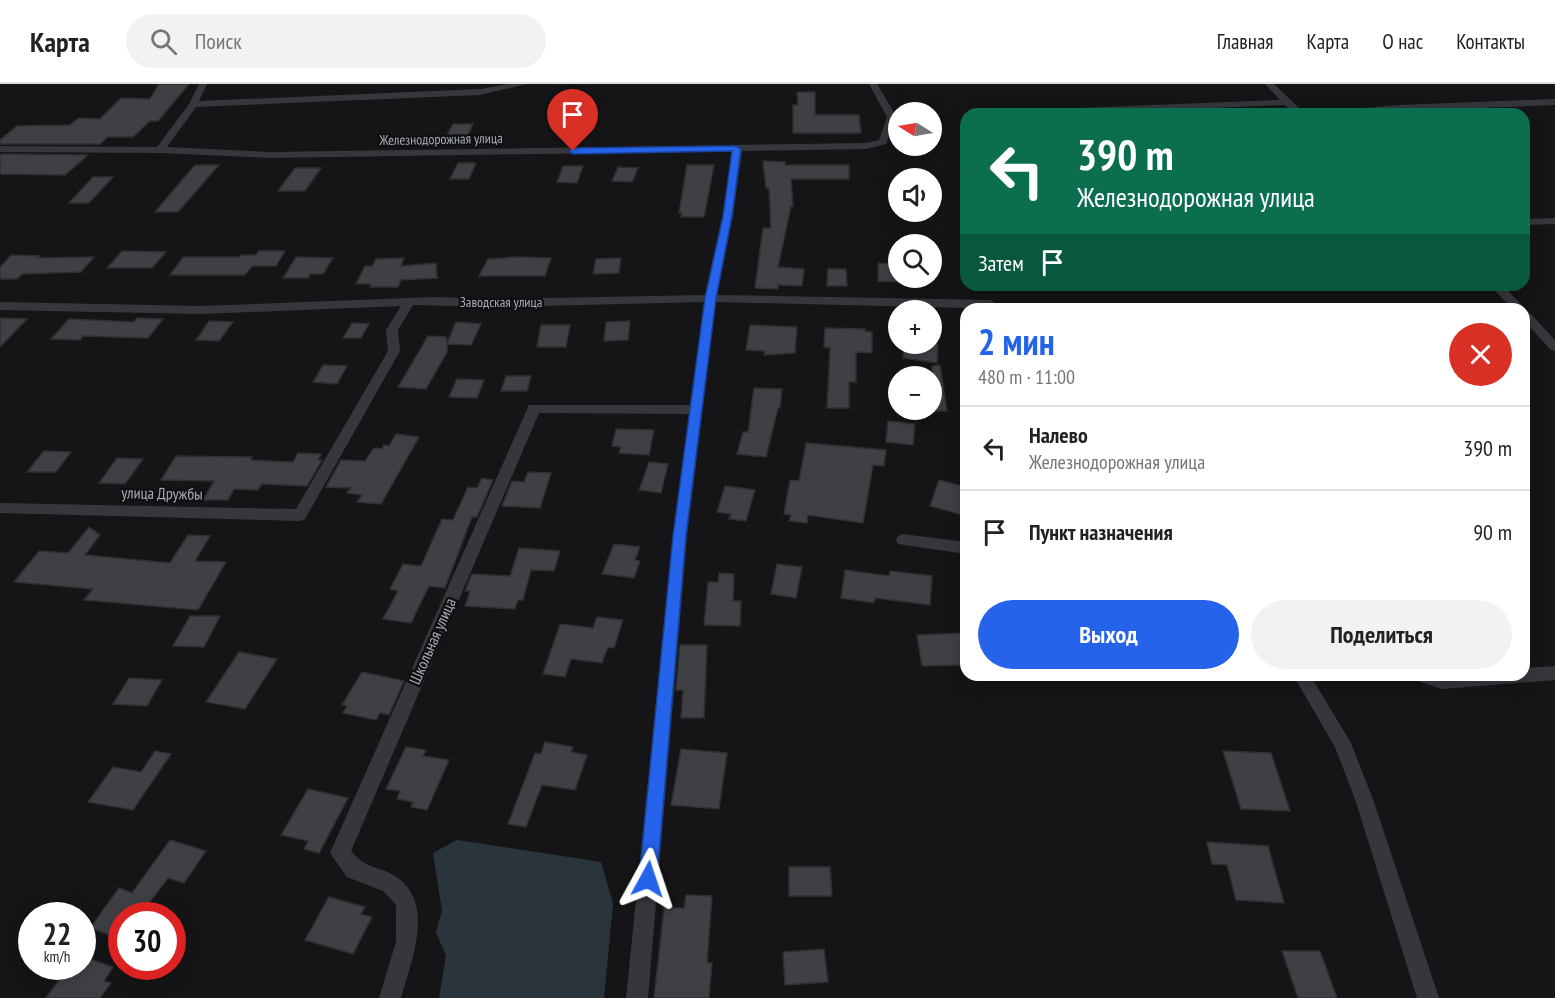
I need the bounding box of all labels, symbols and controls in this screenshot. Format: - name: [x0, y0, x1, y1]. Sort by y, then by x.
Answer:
- search box: [126, 14, 546, 68]
- text: Карта: [30, 23, 90, 60]
- icon: search: [147, 25, 180, 58]
- text: Поиск: [195, 27, 242, 55]
- text: Главная: [1217, 28, 1273, 55]
- text: Карта: [1306, 28, 1349, 55]
- text: О нас: [1382, 28, 1423, 55]
- text: Контакты: [1456, 28, 1525, 55]
- pin: [547, 89, 598, 151]
- icon: arrive: [556, 98, 589, 131]
- north arrow: [888, 102, 942, 156]
- map controls: [888, 102, 942, 420]
- text: 390 m: [1077, 127, 1174, 182]
- street label: Железнодорожная улица: [378, 129, 503, 149]
- icon: left: [978, 132, 1056, 210]
- button: sound: [888, 168, 942, 222]
- text: Железнодорожная улица: [1077, 180, 1315, 214]
- button: search: [888, 234, 942, 288]
- icon: arrive: [1036, 246, 1069, 279]
- text: Затем: [978, 249, 1024, 277]
- street label: Заводская улица: [460, 293, 542, 311]
- button: +: [888, 300, 942, 354]
- text: 2 мин: [978, 318, 1055, 365]
- button: close: [1449, 323, 1512, 386]
- text: 480 m · 11:00: [978, 364, 1075, 390]
- button: −: [888, 366, 942, 420]
- text: Налево: [1029, 421, 1088, 449]
- icon: left: [978, 432, 1011, 465]
- text: 390 m: [1463, 434, 1512, 462]
- text: Железнодорожная улица: [1029, 449, 1205, 475]
- street label: улица Дружбы: [121, 482, 203, 504]
- icon: arrive: [978, 516, 1011, 549]
- text: Пункт назначения: [1029, 518, 1173, 546]
- text: 90 m: [1473, 518, 1512, 546]
- street label: Школьная улица: [404, 595, 460, 687]
- button: Выход: [978, 600, 1239, 669]
- button: Поделиться: [1251, 600, 1512, 669]
- position arrow: [616, 847, 680, 911]
- speed limit sign: 30: [108, 902, 186, 980]
- text: 22: [43, 914, 71, 953]
- text: km/h: [44, 947, 70, 966]

